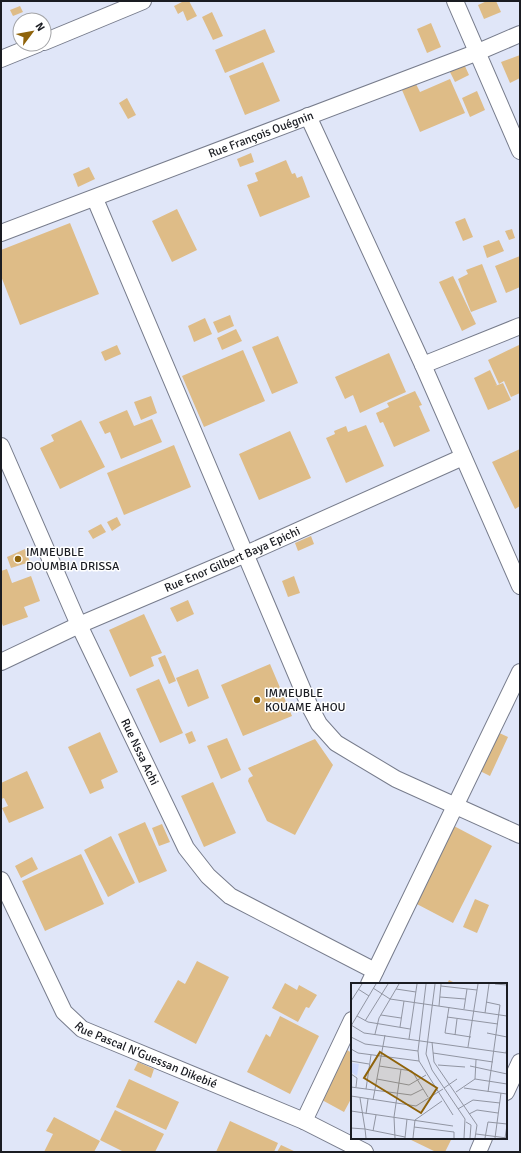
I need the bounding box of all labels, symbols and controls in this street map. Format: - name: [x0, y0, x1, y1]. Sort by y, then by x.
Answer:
- north arrow: [12, 12, 52, 52]
- text: N: [33, 20, 48, 34]
- street label: Rue François Ouégnin: [206, 108, 316, 162]
- street label: Rue Enor Gilbert Baya Epichi: [162, 524, 303, 596]
- place label: IMMEUBLE DOUMBIA DRISSA: [26, 545, 120, 574]
- marker: IMMEUBLE DOUMBIA DRISSA: [13, 554, 23, 564]
- place label: IMMEUBLE KOUAME AHOU: [265, 686, 346, 715]
- marker: IMMEUBLE KOUAME AHOU: [252, 695, 262, 705]
- street label: Rue Nssa Achi: [117, 716, 162, 788]
- inset map: [351, 983, 507, 1139]
- street label: Rue Pascal N'Guessan Dikebié: [71, 1019, 219, 1092]

